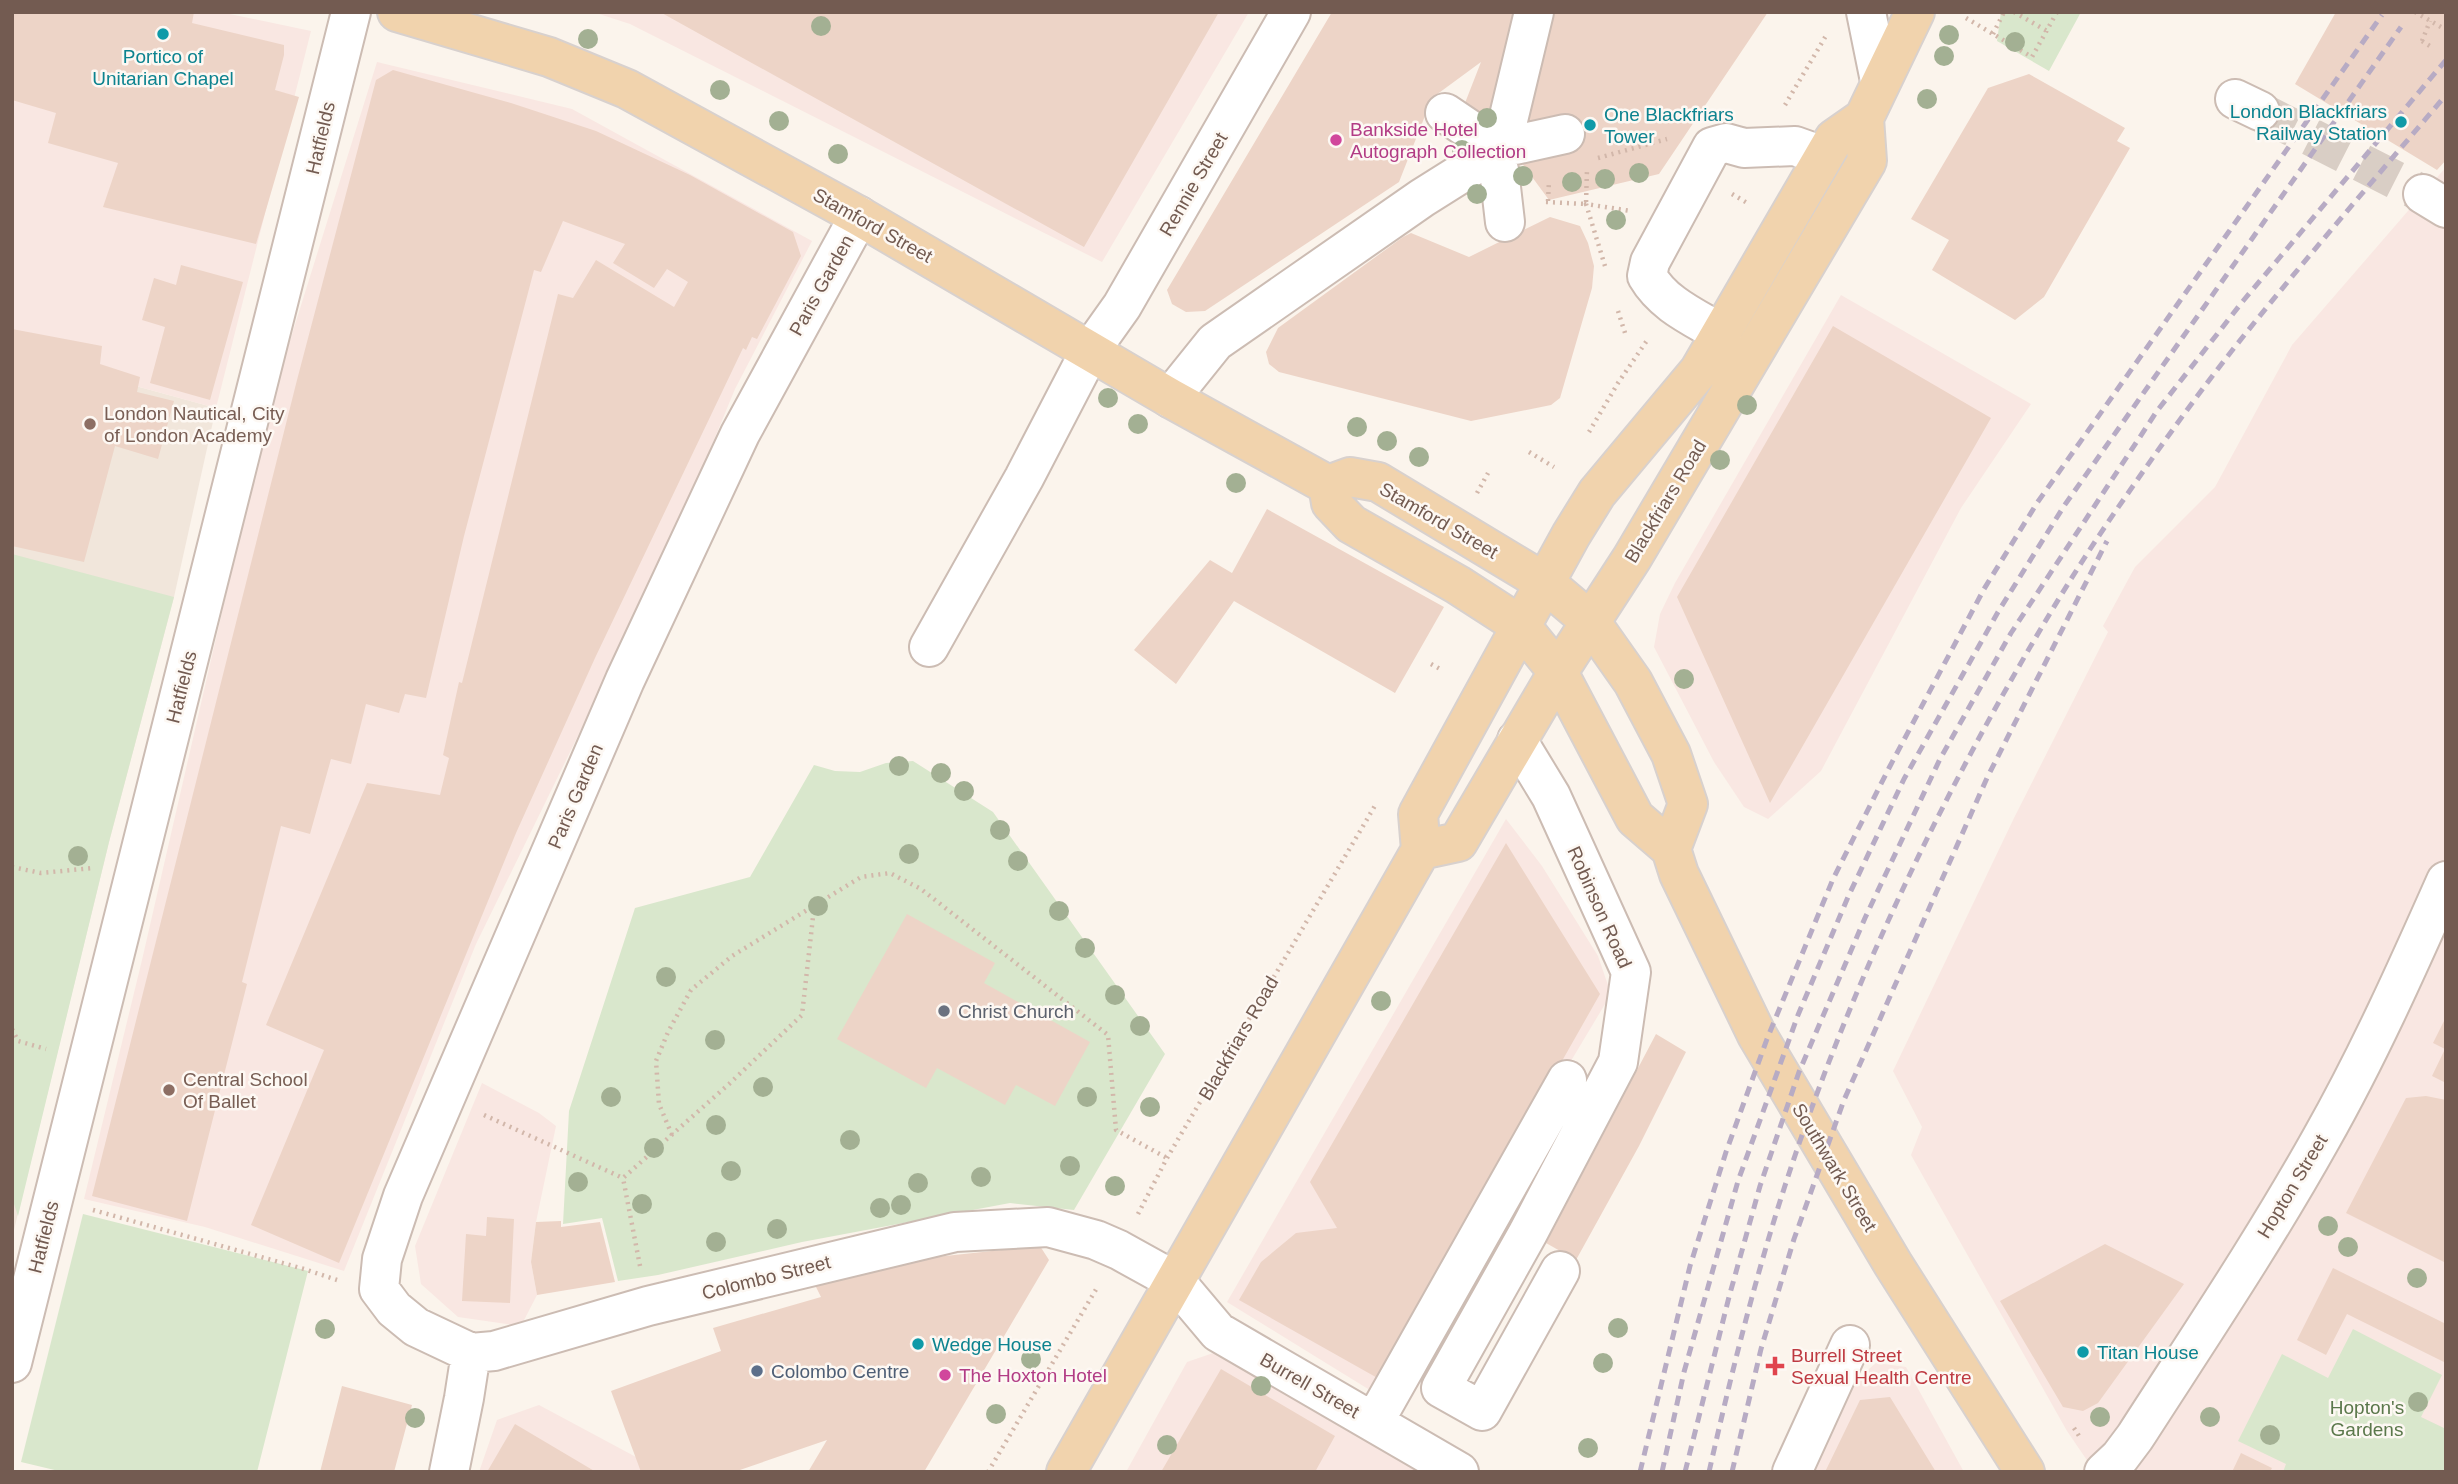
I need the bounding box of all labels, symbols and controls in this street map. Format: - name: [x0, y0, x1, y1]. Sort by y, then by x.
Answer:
- marker: Portico of Unitarian Chapel: [155, 26, 171, 42]
- place label: Portico of Unitarian Chapel: [92, 46, 234, 89]
- street label: Hatfields: [302, 100, 339, 176]
- place label: London Blackfriars Railway Station: [2230, 101, 2387, 144]
- place label: One Blackfriars Tower: [1604, 104, 1734, 147]
- marker: London Blackfriars Railway Station: [2393, 114, 2409, 130]
- marker: One Blackfriars Tower: [1582, 117, 1598, 133]
- place label: Bankside Hotel Autograph Collection: [1350, 119, 1526, 162]
- street label: Rennie Street: [1155, 128, 1232, 240]
- marker: Bankside Hotel Autograph Collection: [1328, 132, 1344, 148]
- street label: Stamford Street: [809, 184, 937, 267]
- street label: Paris Garden: [785, 231, 858, 339]
- place label: London Nautical, City of London Academy: [104, 403, 285, 446]
- marker: London Nautical, City of London Academy: [82, 416, 98, 432]
- street label: Blackfriars Road: [1621, 436, 1710, 566]
- street label: Stamford Street: [1376, 478, 1502, 563]
- street label: Hatfields: [162, 649, 201, 726]
- street label: Paris Garden: [544, 741, 607, 852]
- street label: Robinson Road: [1563, 843, 1636, 971]
- street label: Blackfriars Road: [1194, 973, 1282, 1104]
- place label: Christ Church: [958, 1001, 1074, 1022]
- marker: Christ Church: [936, 1003, 952, 1019]
- place label: Central School Of Ballet: [183, 1069, 308, 1112]
- marker: Central School Of Ballet: [161, 1082, 177, 1098]
- street label: Southwark Street: [1788, 1099, 1881, 1236]
- street label: Hopton Street: [2253, 1130, 2332, 1242]
- street label: Hatfields: [24, 1199, 63, 1276]
- street label: Colombo Street: [700, 1251, 833, 1304]
- place label: Wedge House: [932, 1334, 1052, 1355]
- marker: Wedge House: [910, 1336, 926, 1352]
- place label: Titan House: [2097, 1342, 2199, 1363]
- marker: Titan House: [2075, 1344, 2091, 1360]
- place label: Burrell Street Sexual Health Centre: [1791, 1345, 1972, 1388]
- street label: Burrell Street: [1256, 1349, 1364, 1423]
- marker: Burrell Street Sexual Health Centre: [1765, 1356, 1785, 1376]
- place label: Colombo Centre: [771, 1361, 909, 1382]
- marker: Colombo Centre: [749, 1363, 765, 1379]
- place label: The Hoxton Hotel: [959, 1365, 1107, 1386]
- marker: The Hoxton Hotel: [937, 1367, 953, 1383]
- park label: Hopton's Gardens: [2330, 1397, 2404, 1440]

